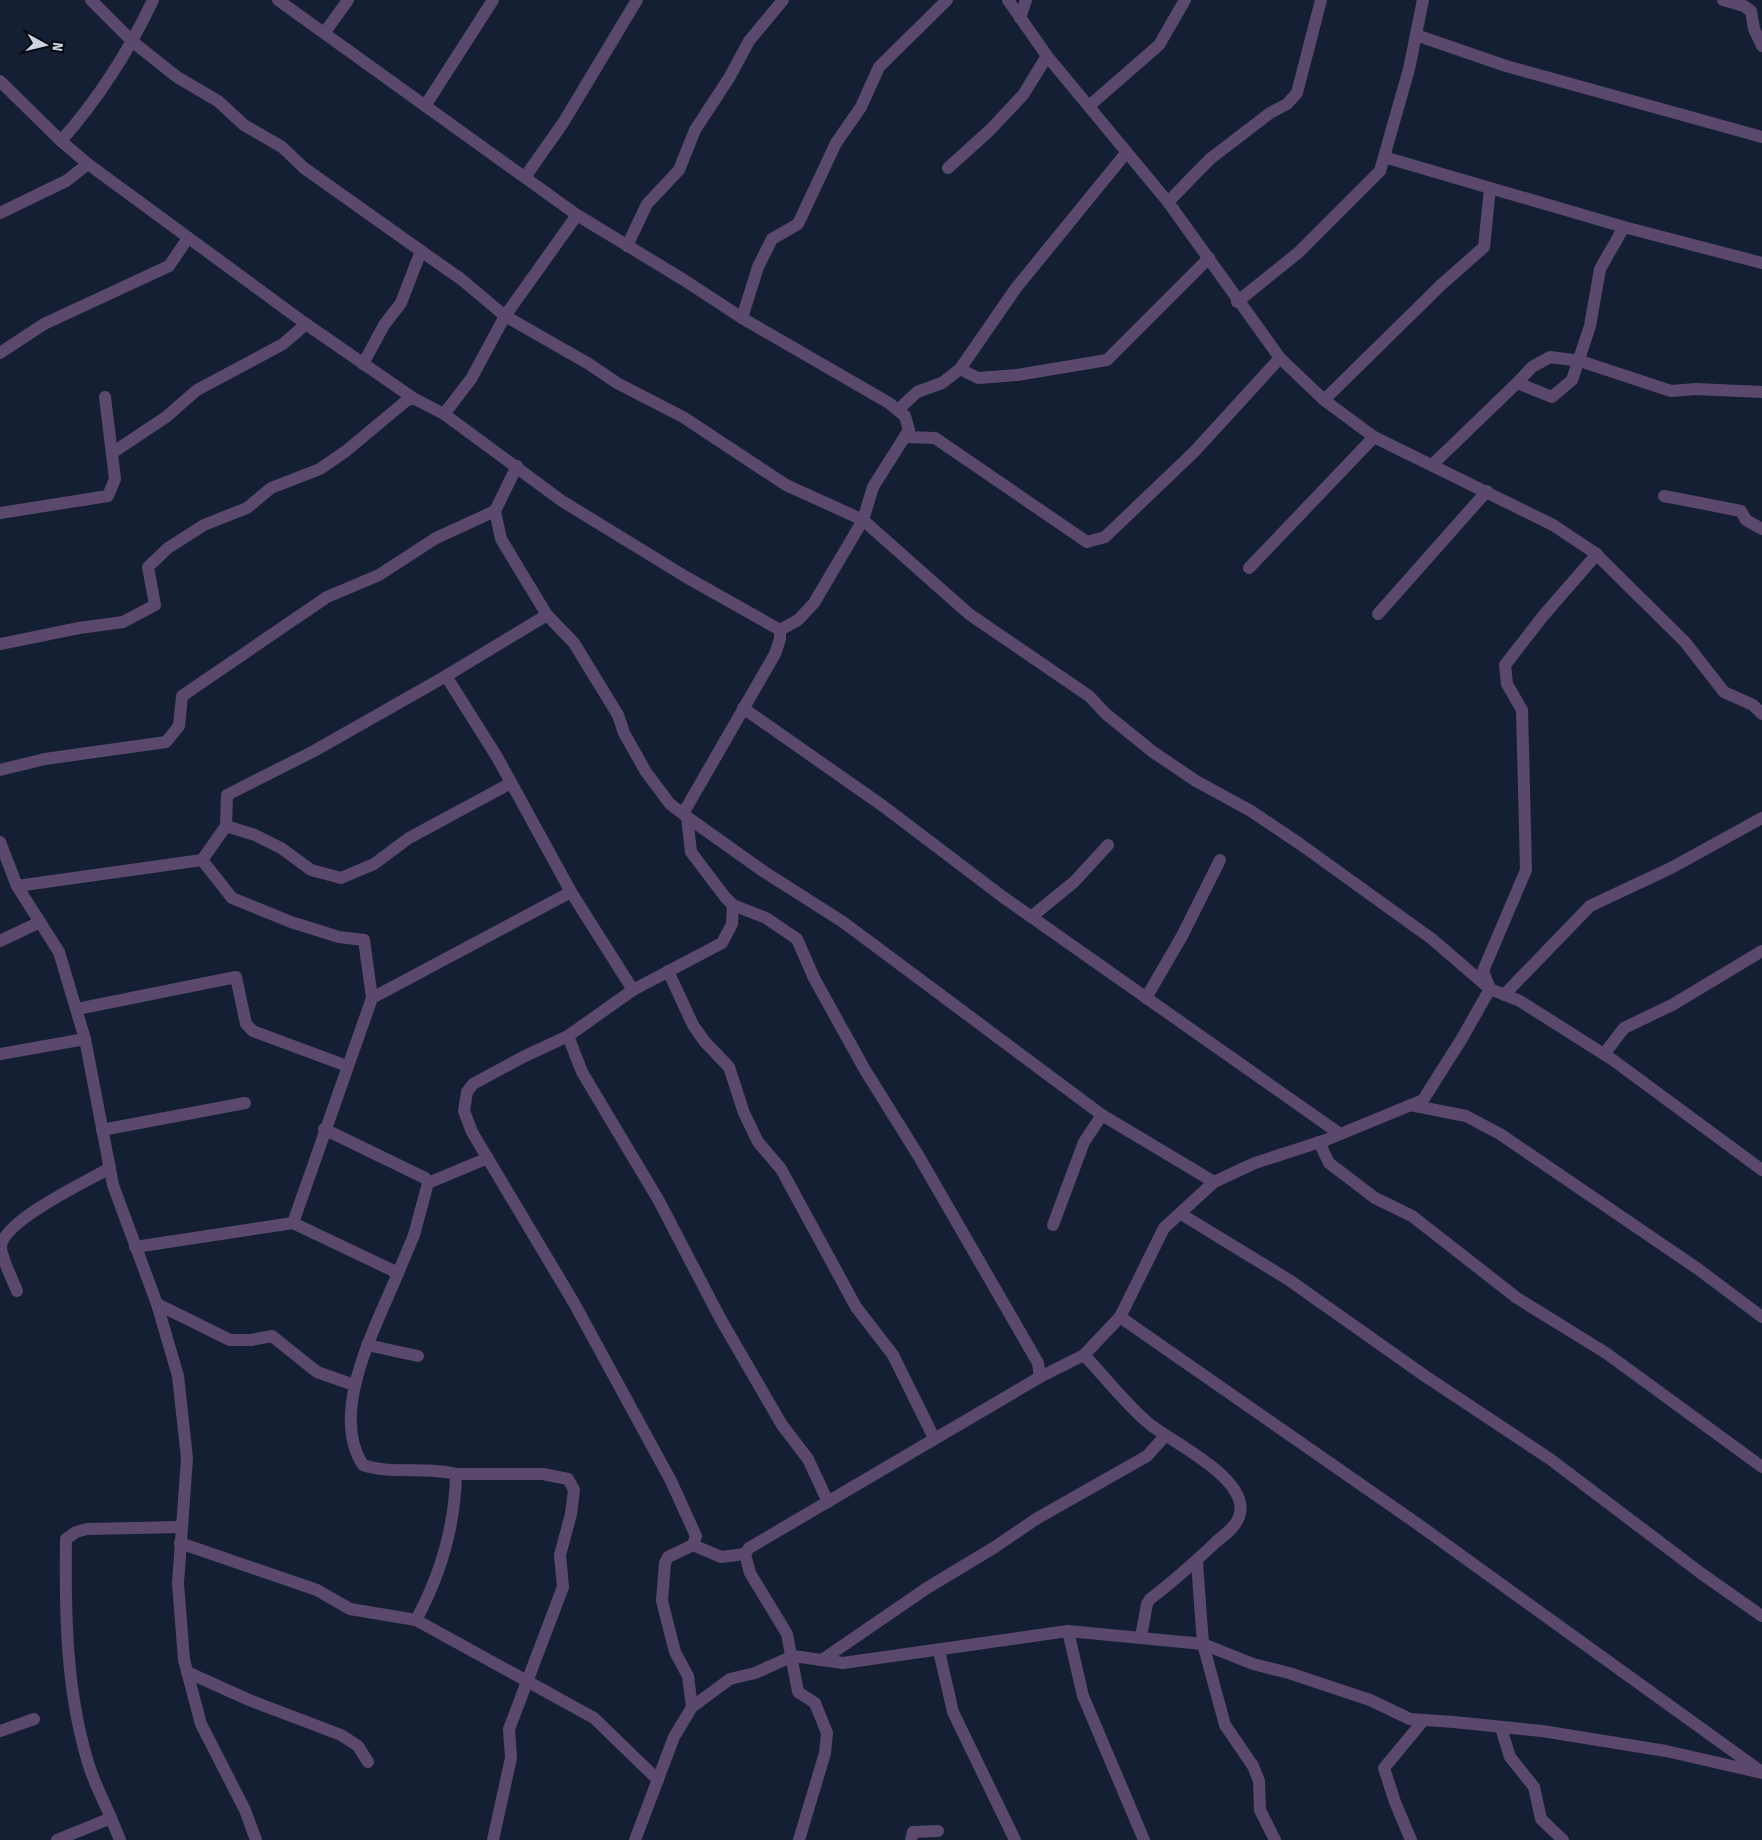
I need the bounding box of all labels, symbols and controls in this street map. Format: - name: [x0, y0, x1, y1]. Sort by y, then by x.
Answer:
- north arrow: [20, 20, 70, 70]
- text: N: [48, 41, 66, 52]

